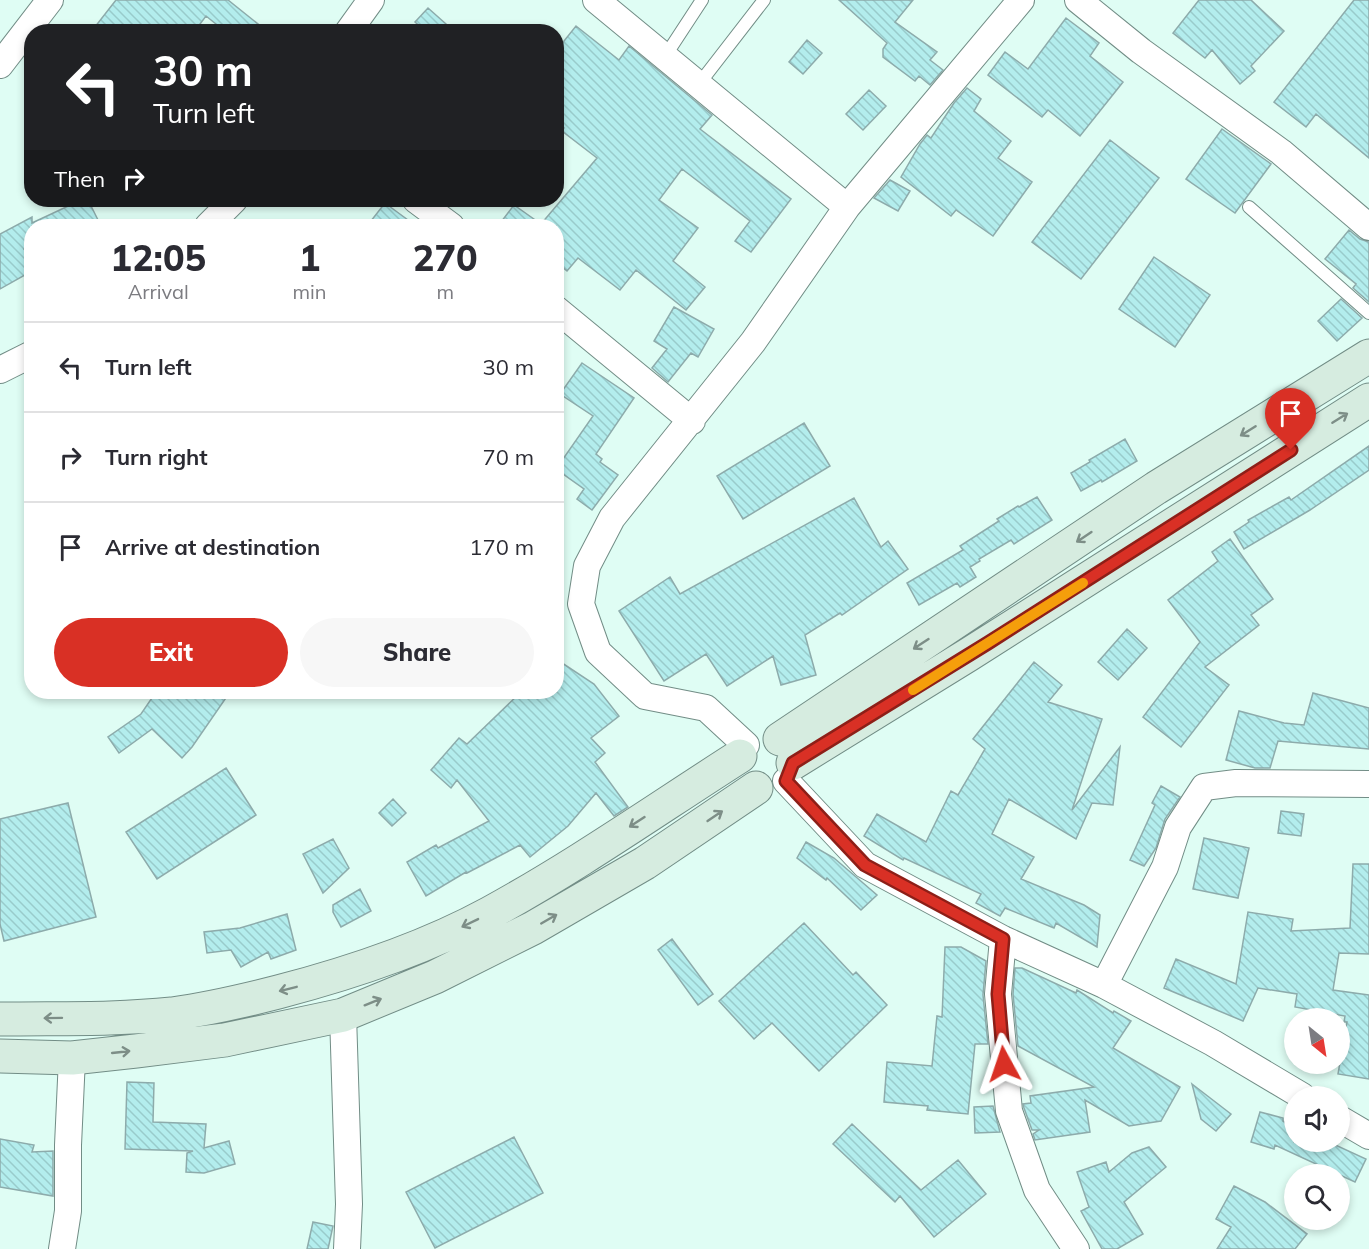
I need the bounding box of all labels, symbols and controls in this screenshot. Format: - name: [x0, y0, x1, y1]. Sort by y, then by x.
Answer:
- text: 30 m: [153, 44, 253, 97]
- icon: left: [54, 48, 132, 126]
- text: Turn left: [153, 96, 255, 130]
- icon: right: [117, 162, 150, 195]
- text: Then: [54, 165, 105, 193]
- text: 12:05: [110, 235, 206, 280]
- text: 1: [299, 235, 320, 280]
- text: 270: [413, 235, 478, 280]
- text: Arrival: [128, 279, 189, 304]
- text: min: [292, 279, 327, 304]
- text: m: [436, 279, 454, 304]
- icon: left: [54, 351, 87, 384]
- text: Turn left: [105, 353, 192, 381]
- text: 30 m: [483, 353, 534, 381]
- pin: [1265, 388, 1316, 450]
- icon: arrive: [1274, 397, 1307, 430]
- one-way arrow: [1331, 412, 1348, 424]
- one-way arrow: [1240, 425, 1257, 437]
- icon: right: [54, 441, 87, 474]
- text: Turn right: [105, 443, 208, 471]
- text: 70 m: [483, 443, 534, 471]
- icon: arrive: [54, 531, 87, 564]
- one-way arrow: [1076, 531, 1093, 543]
- text: Arrive at destination: [105, 533, 320, 561]
- text: 170 m: [469, 533, 534, 561]
- button: Exit: [54, 618, 288, 687]
- button: Share: [300, 618, 534, 687]
- one-way arrow: [914, 638, 930, 650]
- one-way arrow: [706, 810, 723, 822]
- one-way arrow: [630, 816, 646, 828]
- one-way arrow: [540, 912, 557, 924]
- one-way arrow: [462, 917, 480, 929]
- one-way arrow: [278, 984, 297, 996]
- one-way arrow: [364, 996, 382, 1007]
- north arrow: [1284, 1008, 1350, 1074]
- map controls: [1284, 1008, 1350, 1230]
- one-way arrow: [44, 1013, 64, 1024]
- position arrow: [972, 1032, 1036, 1096]
- one-way arrow: [111, 1046, 131, 1057]
- button: sound: [1284, 1086, 1350, 1152]
- button: search: [1284, 1164, 1350, 1230]

